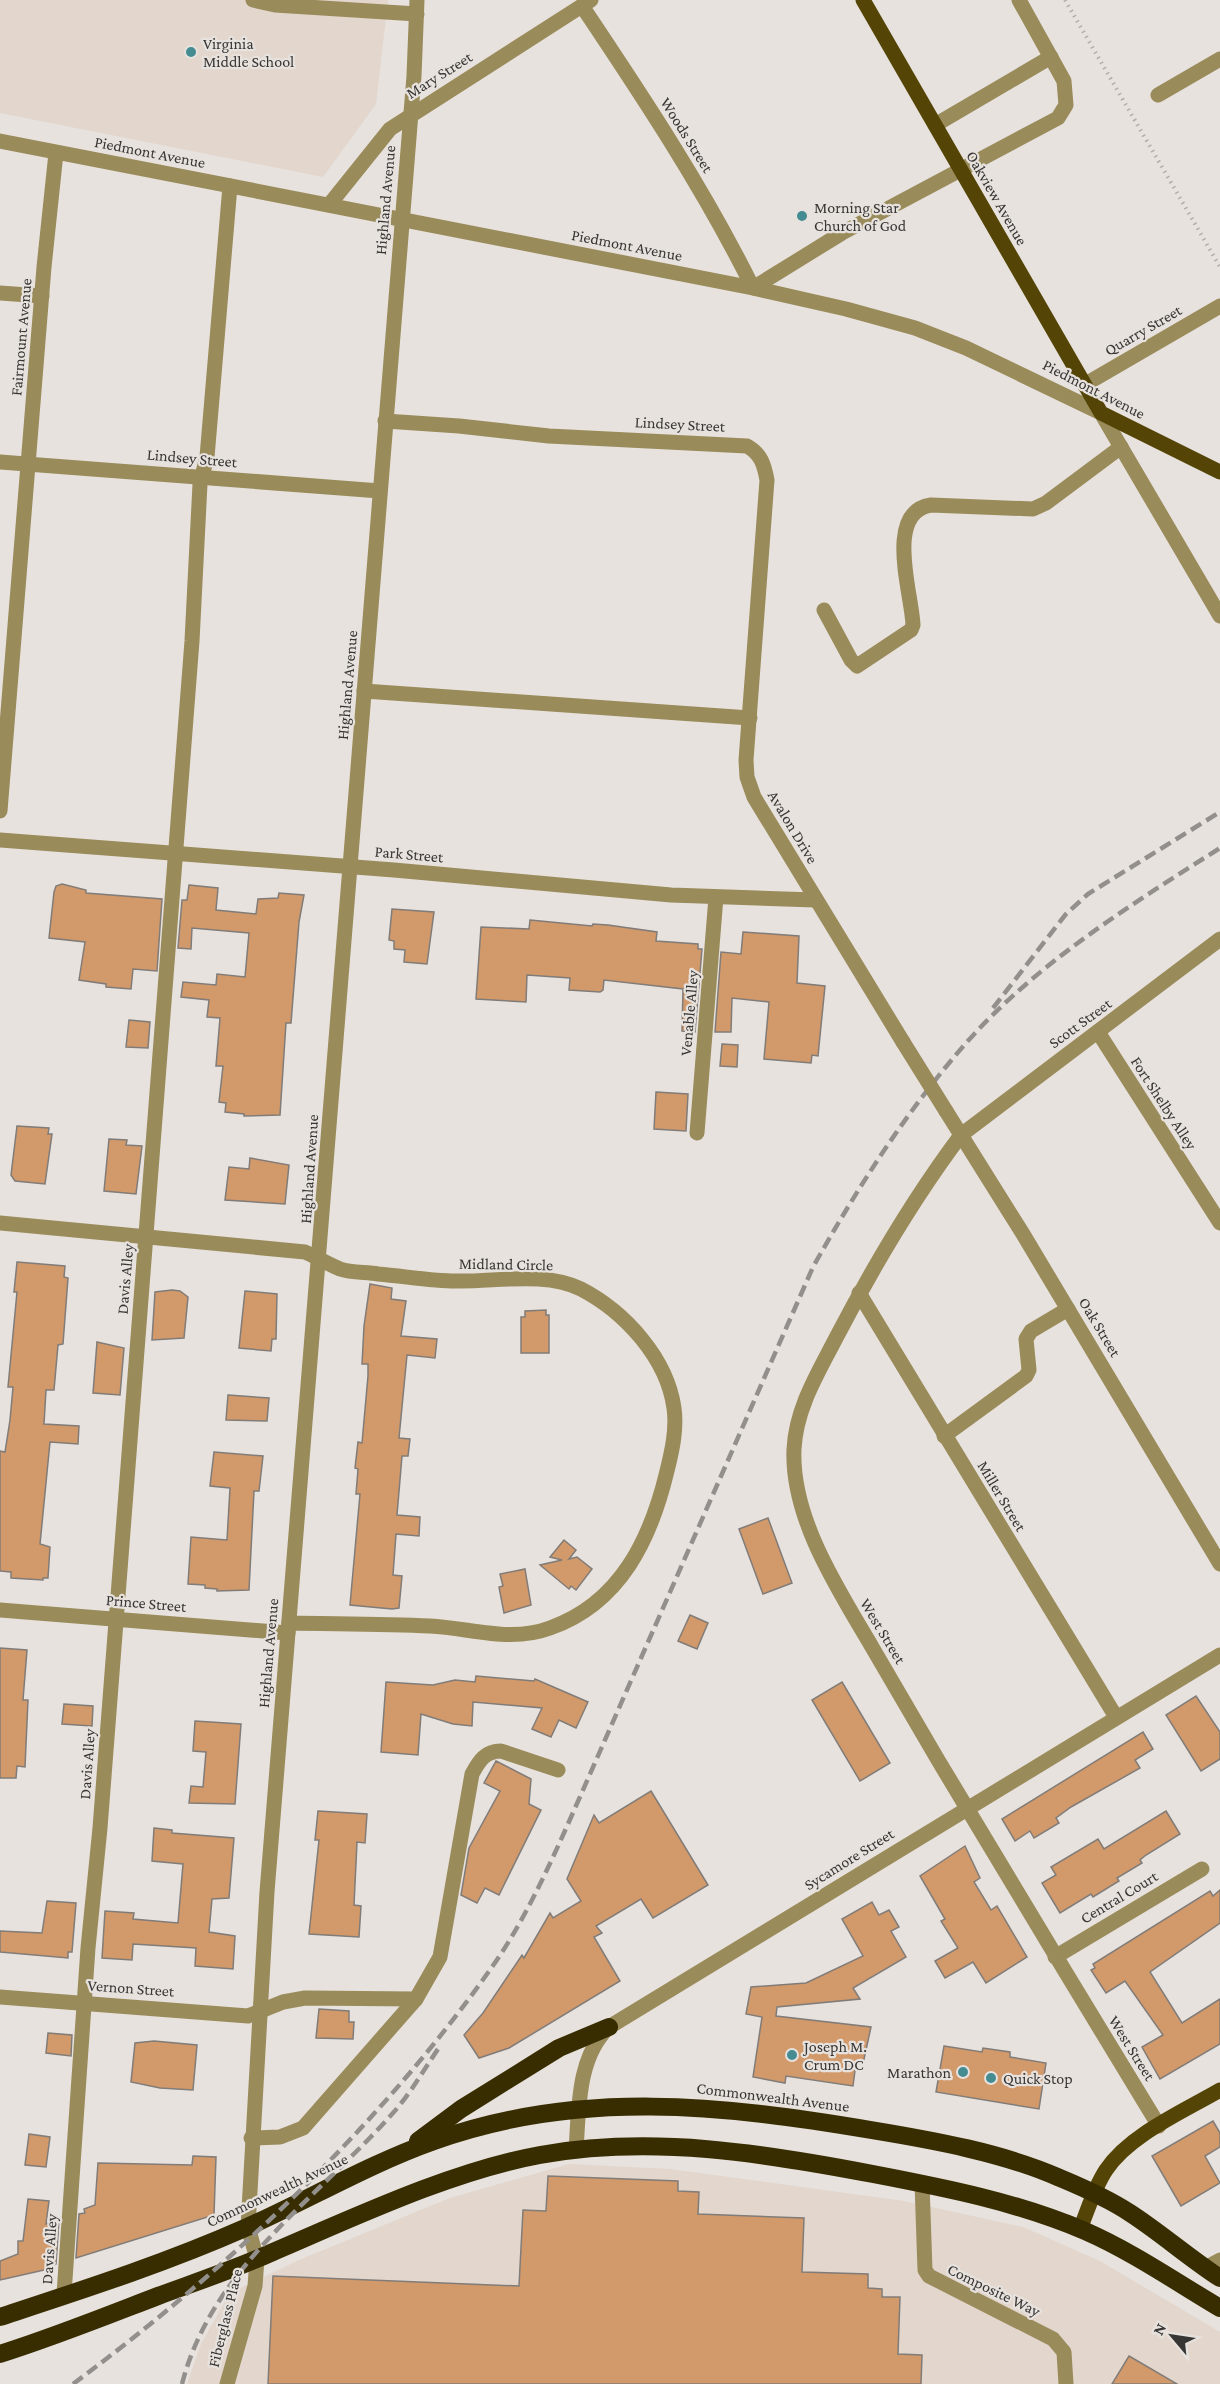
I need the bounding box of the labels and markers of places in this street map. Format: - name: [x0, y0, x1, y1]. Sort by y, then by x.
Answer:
- place label: Virginia Middle School: [203, 35, 294, 70]
- marker: Virginia Middle School: [184, 45, 198, 59]
- place label: Morning Star Church of God: [814, 199, 907, 234]
- marker: Morning Star Church of God: [795, 209, 809, 223]
- place label: Joseph M. Crum DC: [802, 2038, 867, 2073]
- marker: Joseph M. Crum DC: [785, 2048, 799, 2062]
- place label: Marathon: [887, 2064, 951, 2081]
- marker: Marathon: [956, 2065, 970, 2079]
- place label: Quick Stop: [1003, 2070, 1073, 2088]
- marker: Quick Stop: [984, 2071, 998, 2085]

